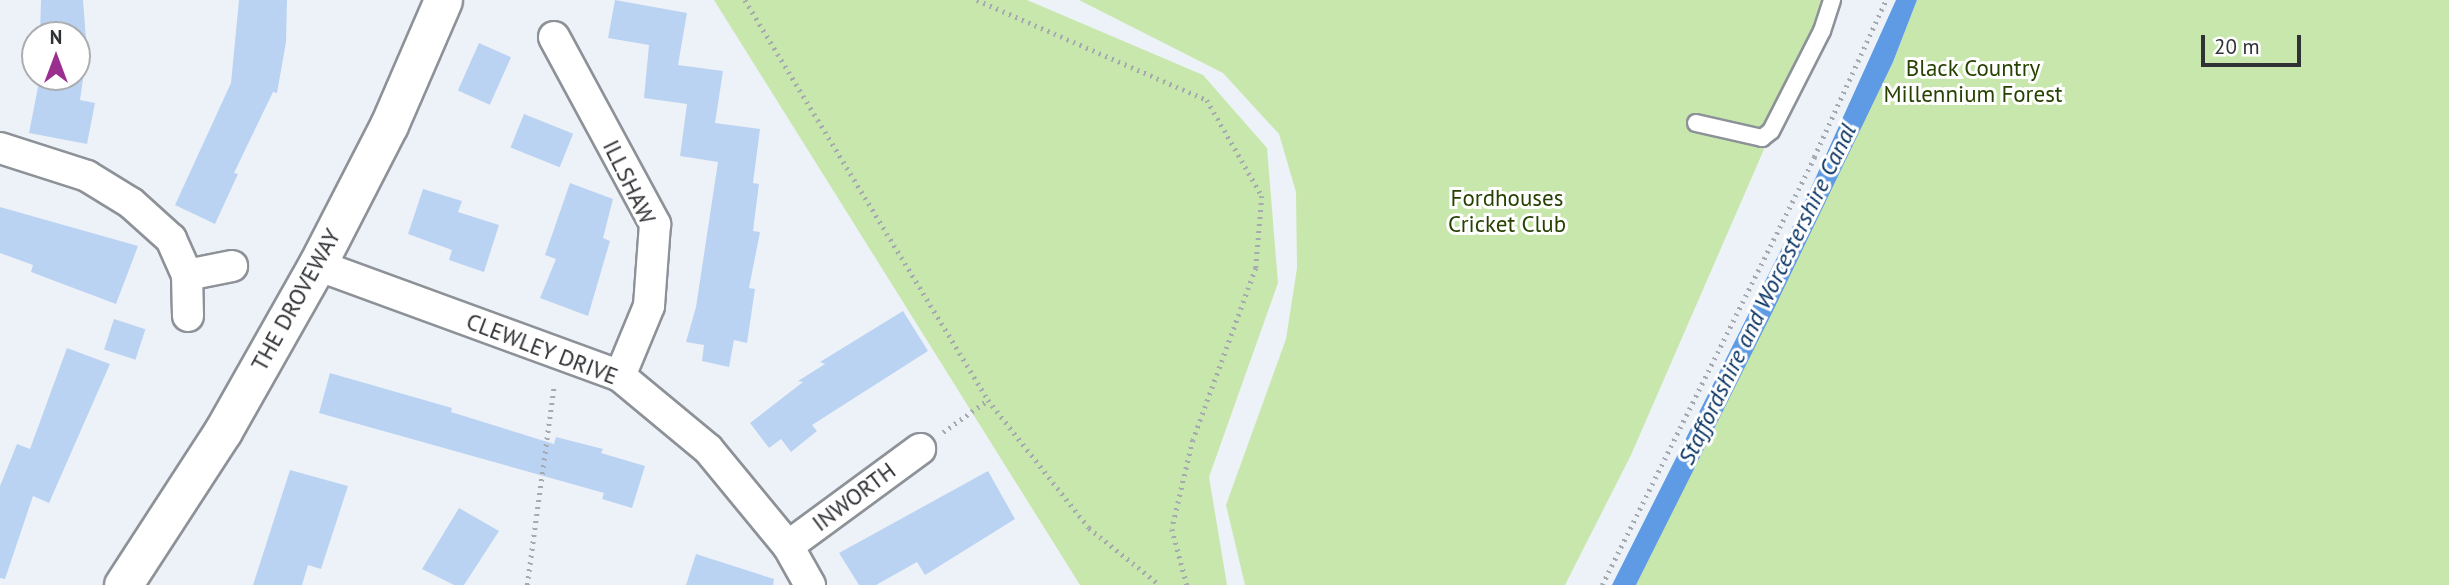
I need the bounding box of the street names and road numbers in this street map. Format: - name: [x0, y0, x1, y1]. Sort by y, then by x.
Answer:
- street label: ILLSHAW: [597, 136, 661, 228]
- street label: THE DROVEWAY: [246, 224, 346, 376]
- street label: CLEWLEY DRIVE: [462, 307, 622, 391]
- street label: INWORTH: [807, 457, 901, 537]

